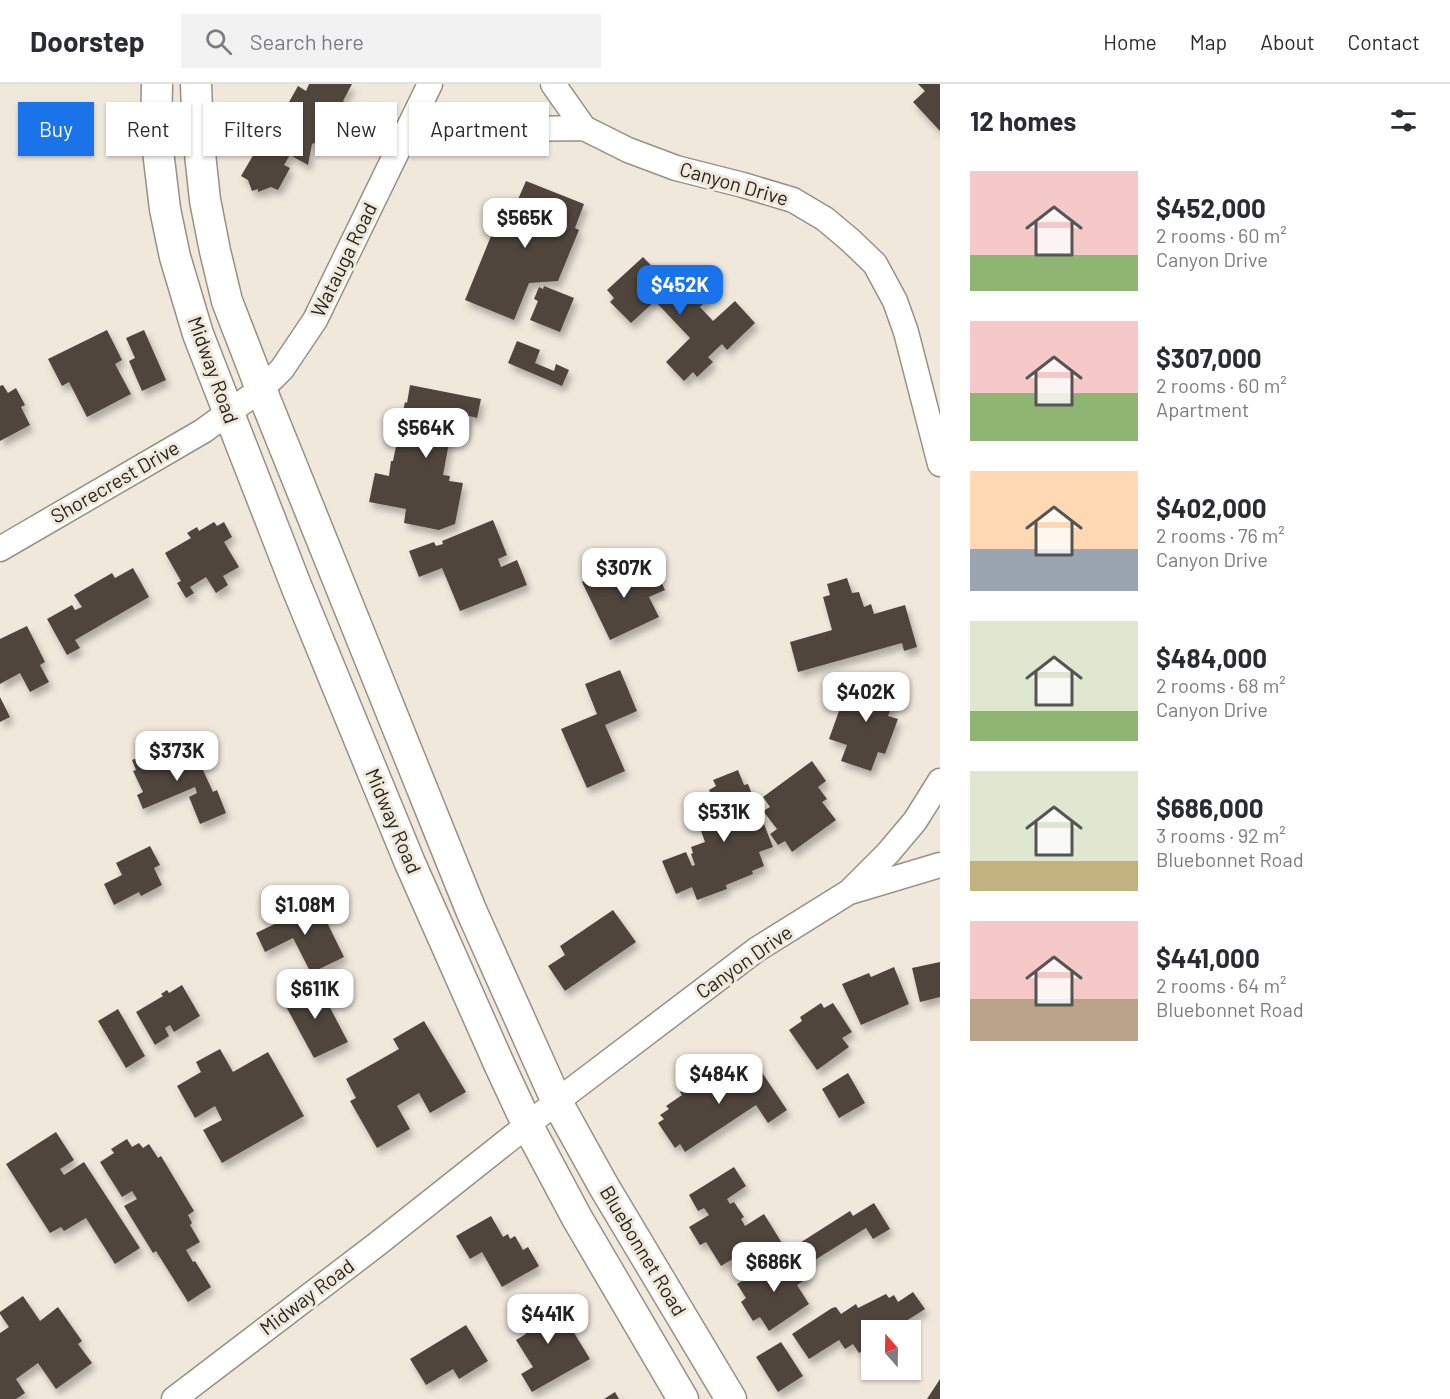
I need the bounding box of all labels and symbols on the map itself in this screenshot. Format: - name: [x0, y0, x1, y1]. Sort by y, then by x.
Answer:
- street label: Canyon Drive: [677, 156, 791, 210]
- pin: $565K: [483, 198, 567, 249]
- street label: Watauga Road: [305, 199, 381, 321]
- pin: $452K: [638, 265, 722, 316]
- street label: Midway Road: [183, 313, 244, 426]
- pin: $564K: [384, 408, 468, 459]
- street label: Shorecrest Drive: [46, 435, 183, 528]
- pin: $307K: [582, 548, 666, 599]
- pin: $402K: [824, 672, 908, 723]
- pin: $373K: [135, 731, 219, 782]
- street label: Midway Road: [361, 764, 427, 877]
- pin: $531K: [682, 792, 766, 843]
- pin: $1.08M: [256, 885, 354, 936]
- street label: Canyon Drive: [691, 919, 796, 1003]
- pin: $611K: [273, 969, 357, 1020]
- pin: $484K: [677, 1054, 761, 1105]
- street label: Bluebonnet Road: [596, 1181, 692, 1320]
- pin: $686K: [732, 1242, 816, 1293]
- street label: Midway Road: [254, 1253, 358, 1340]
- pin: $441K: [506, 1294, 590, 1345]
- north arrow: [861, 1320, 921, 1380]

